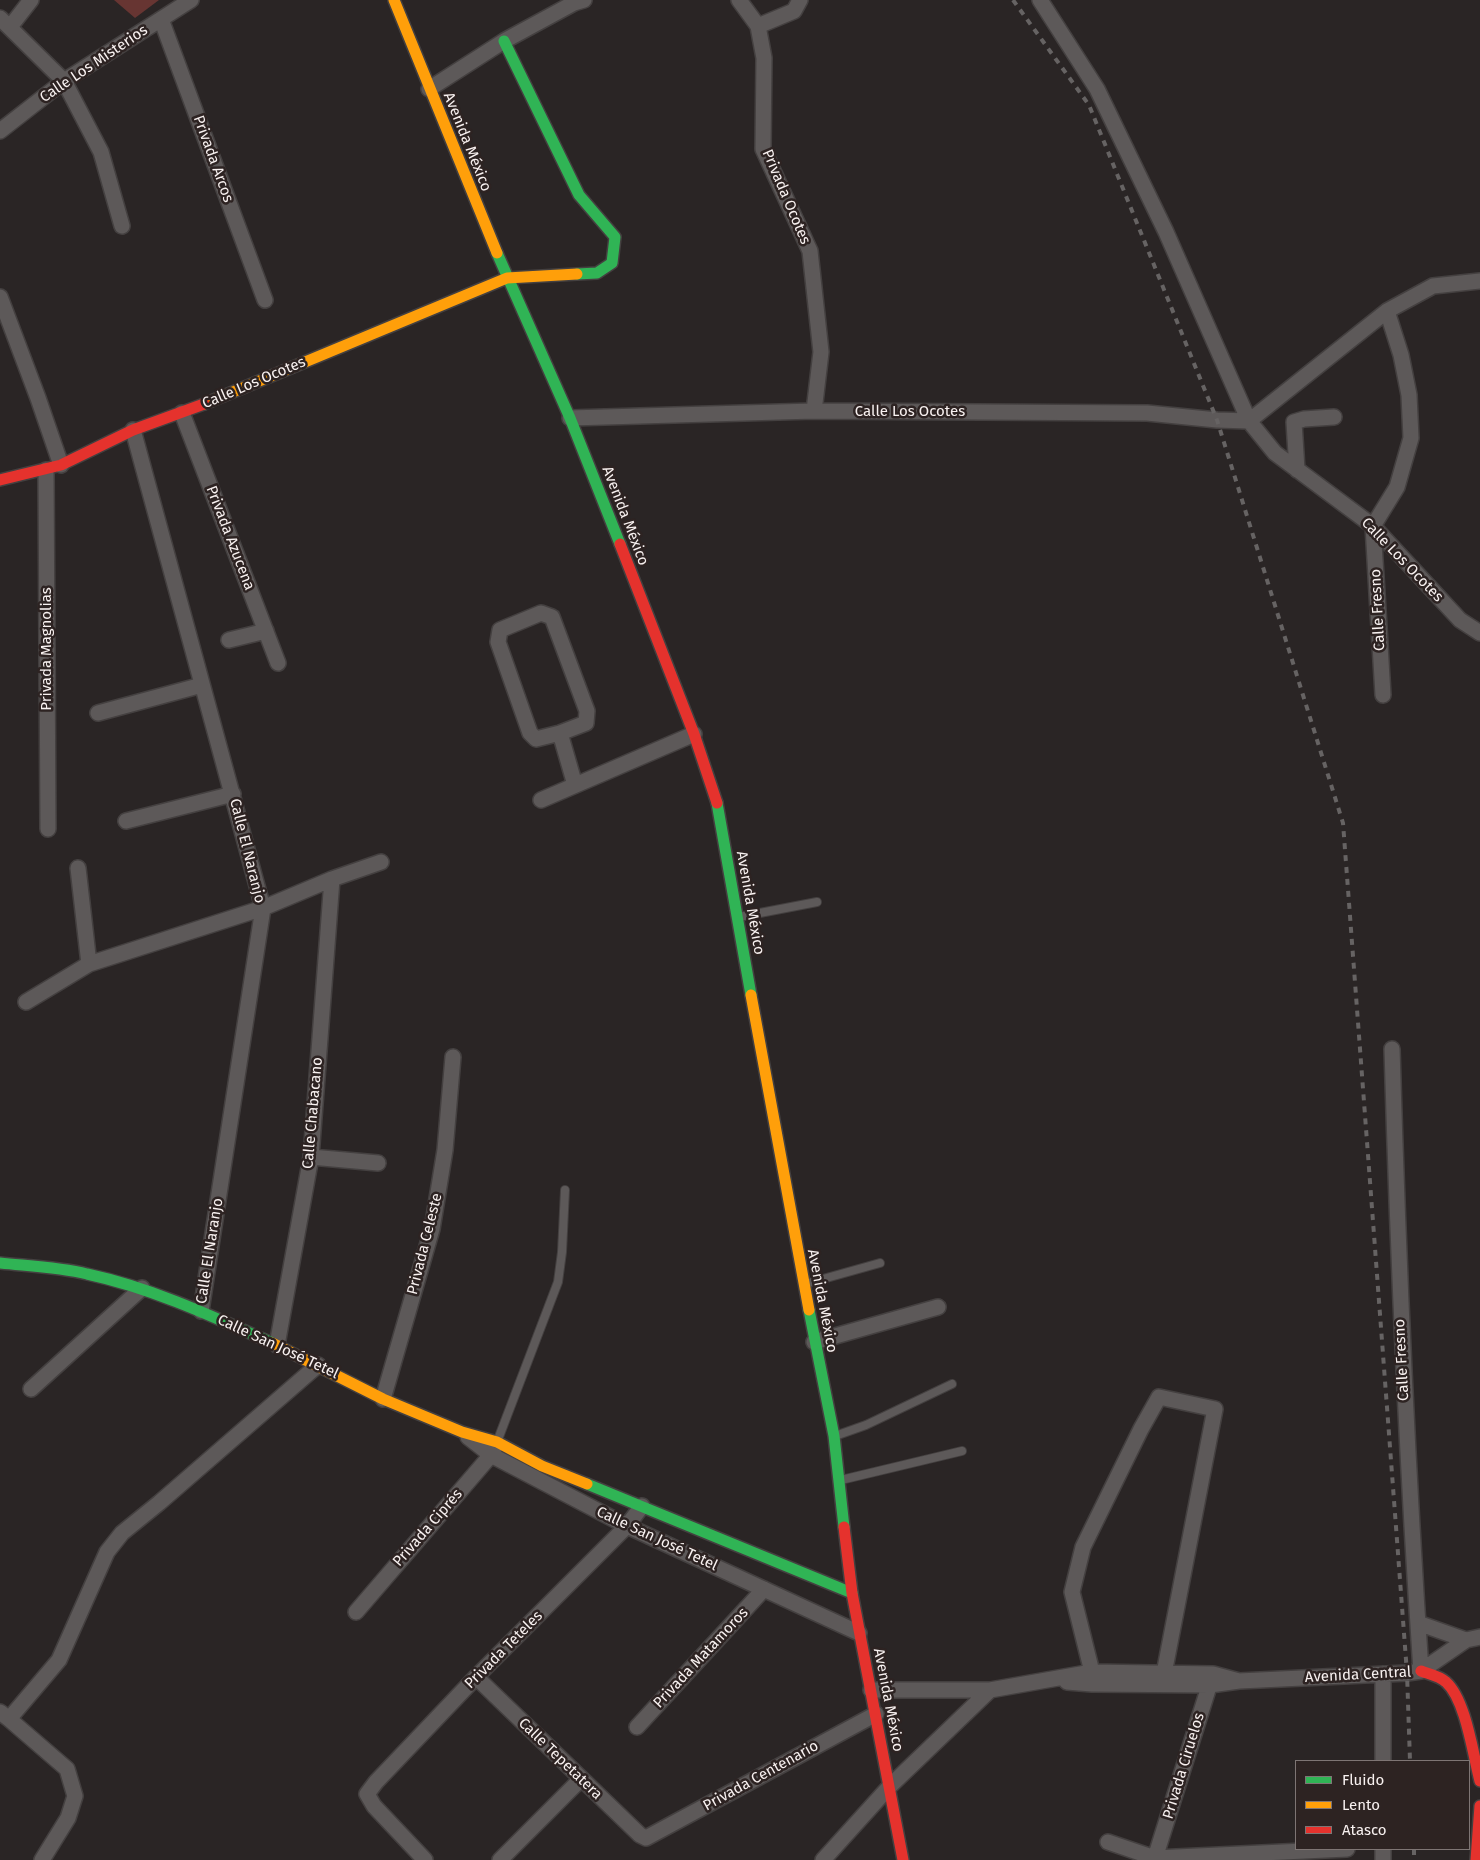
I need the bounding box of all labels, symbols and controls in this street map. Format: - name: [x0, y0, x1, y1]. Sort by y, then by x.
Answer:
- street label: Calle Los Misterios: [37, 21, 151, 107]
- street label: Avenida México: [439, 90, 495, 194]
- street label: Privada Arcos: [189, 113, 237, 205]
- street label: Privada Ocotes: [758, 147, 814, 247]
- street label: Calle Los Ocotes: [200, 353, 308, 413]
- street label: Calle Los Ocotes: [855, 403, 965, 421]
- street label: Avenida México: [598, 464, 652, 568]
- street label: Privada Azucena: [202, 483, 258, 593]
- street label: Calle Los Ocotes: [1357, 514, 1447, 606]
- street label: Calle Fresno: [1367, 569, 1389, 651]
- street label: Privada Magnolias: [38, 587, 56, 711]
- street label: Calle El Naranjo: [225, 797, 269, 905]
- street label: Avenida México: [732, 850, 768, 956]
- street label: Calle Chabacano: [299, 1056, 327, 1170]
- street label: Privada Celeste: [404, 1191, 446, 1297]
- street label: Calle El Naranjo: [193, 1197, 227, 1305]
- street label: Avenida México: [803, 1248, 841, 1354]
- street label: Calle San José Tetel: [215, 1311, 341, 1383]
- street label: Calle Fresno: [1391, 1319, 1413, 1401]
- street label: Privada Ciprés: [389, 1486, 467, 1570]
- street label: Calle San José Tetel: [594, 1503, 720, 1575]
- street label: Privada Matamoros: [650, 1604, 752, 1712]
- street label: Privada Teteles: [461, 1607, 547, 1693]
- street label: Avenida México: [869, 1647, 907, 1753]
- street label: Avenida Central: [1304, 1663, 1412, 1687]
- street label: Privada Ciruelos: [1159, 1711, 1209, 1821]
- street label: Calle Tepetatera: [514, 1714, 606, 1804]
- street label: Privada Centenario: [700, 1737, 822, 1815]
- legend: [1295, 1760, 1470, 1850]
- text: Fluido: [1342, 1771, 1384, 1789]
- text: Lento: [1342, 1796, 1380, 1814]
- text: Atasco: [1342, 1821, 1387, 1839]

